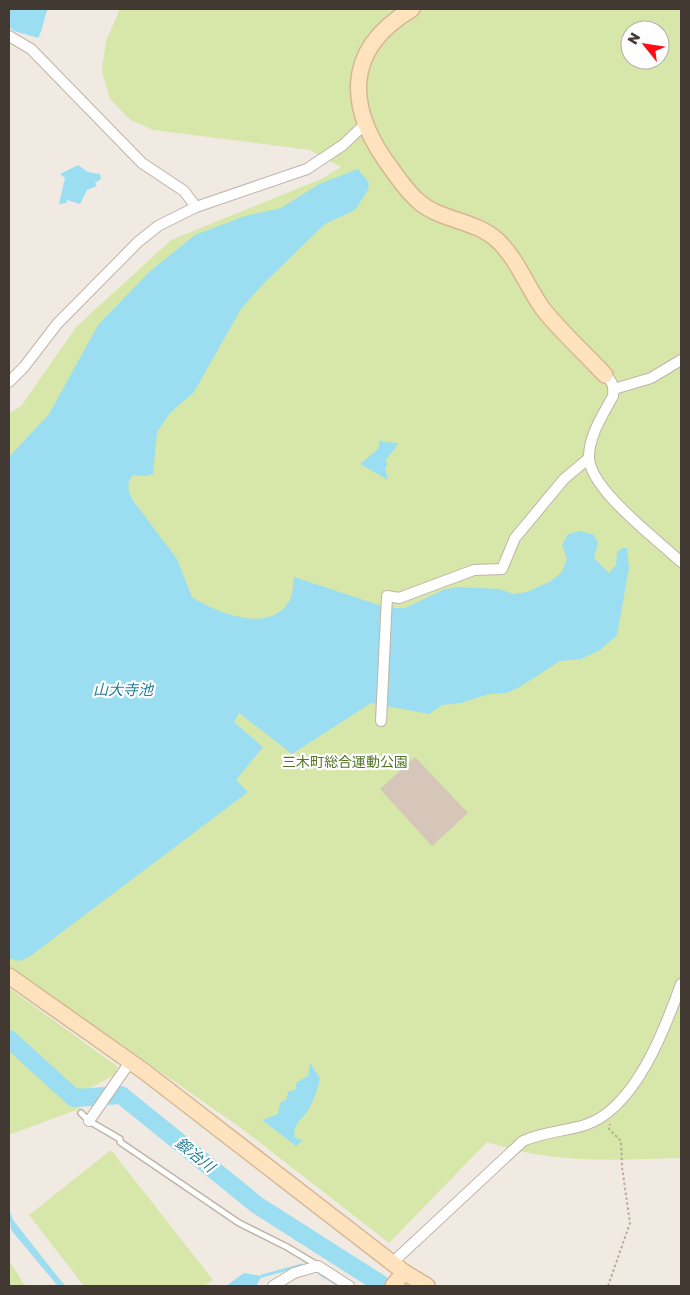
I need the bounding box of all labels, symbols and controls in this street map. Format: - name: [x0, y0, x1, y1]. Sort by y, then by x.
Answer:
- north arrow: [620, 20, 670, 70]
- text: N: [623, 29, 643, 47]
- water label: 山大寺池: [93, 680, 155, 698]
- park label: 三木町総合運動公園: [282, 753, 408, 770]
- water label: 鍛冶川: [172, 1133, 220, 1177]

